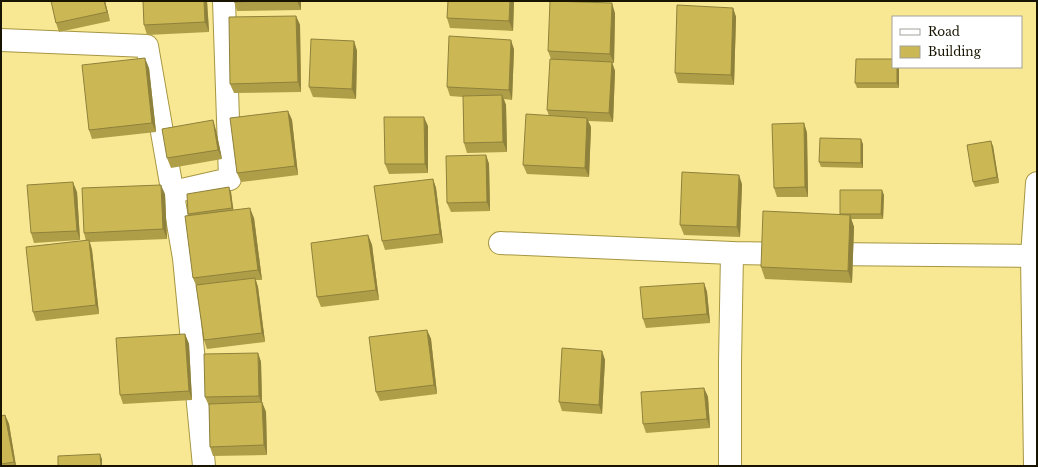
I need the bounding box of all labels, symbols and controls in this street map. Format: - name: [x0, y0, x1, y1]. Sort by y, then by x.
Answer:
- legend: [892, 16, 1022, 68]
- text: Road: [928, 24, 960, 39]
- text: Building: [928, 44, 982, 59]

